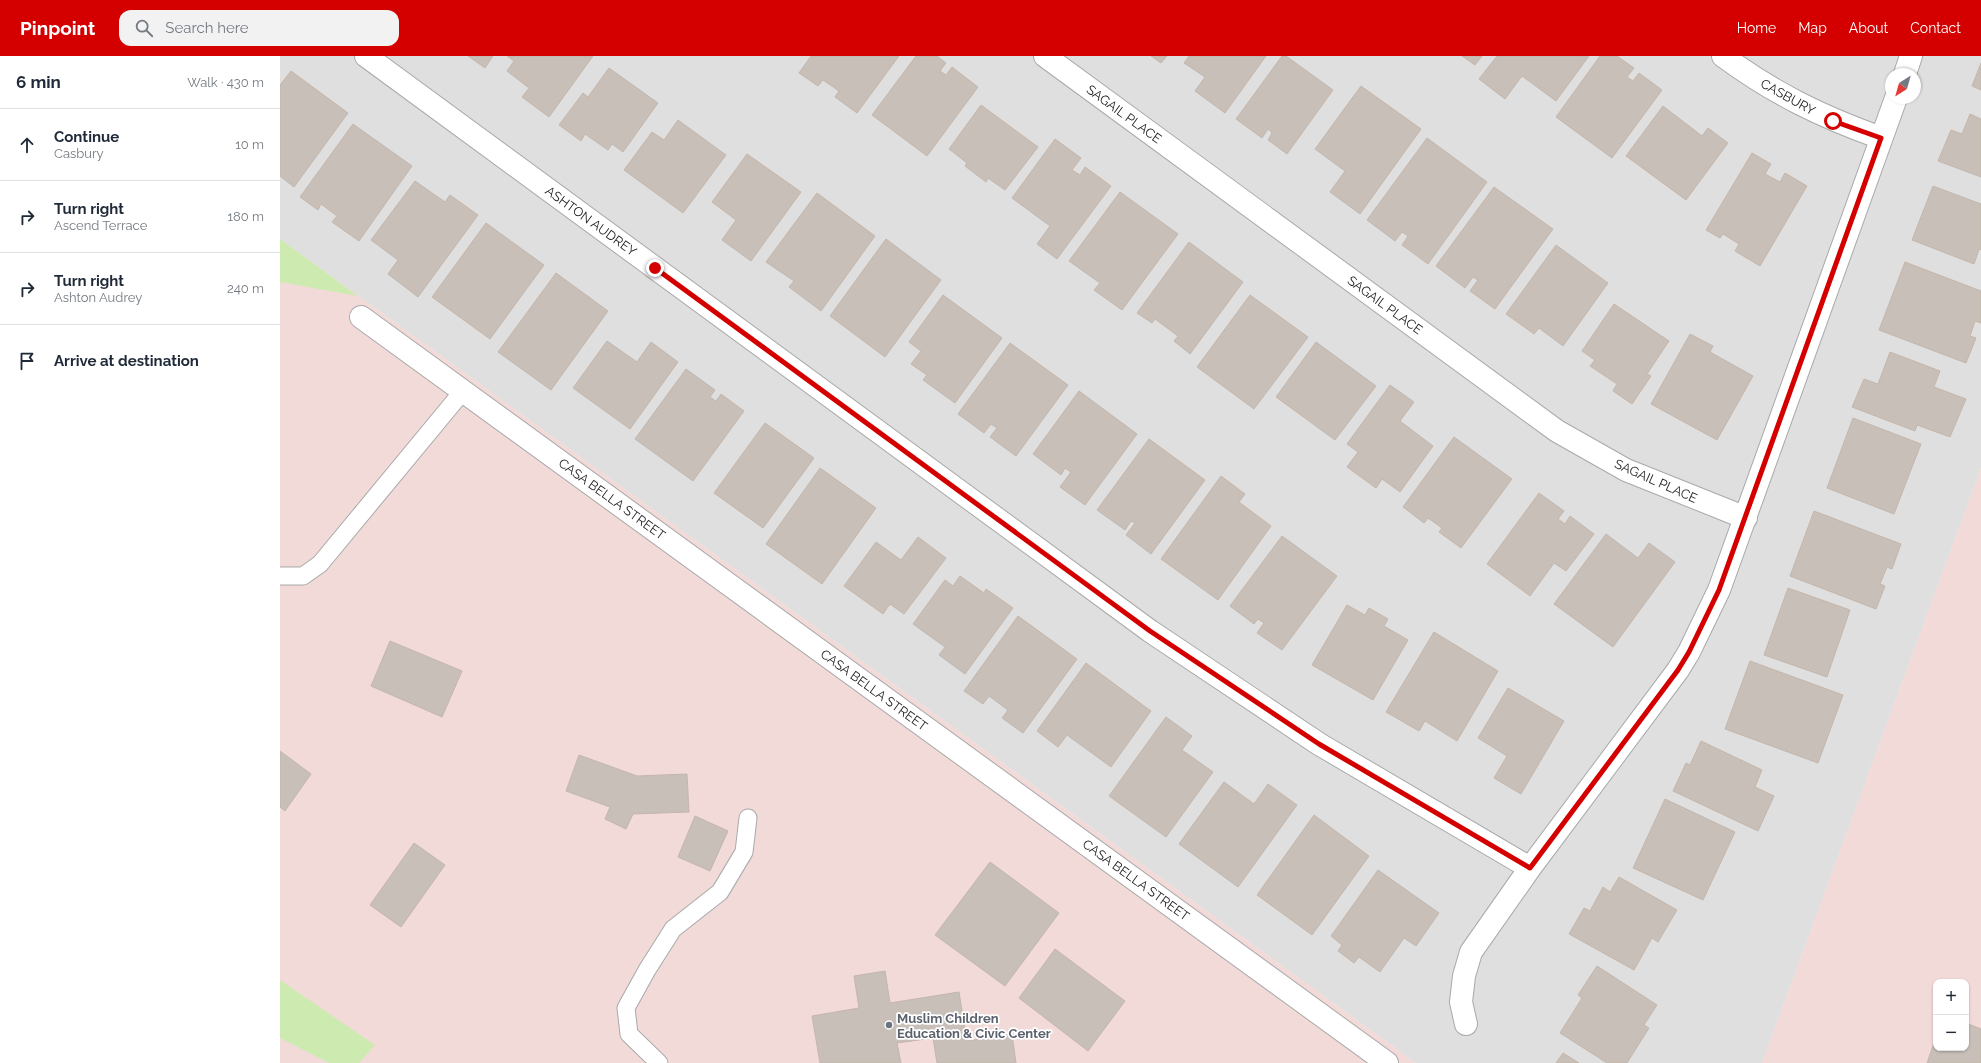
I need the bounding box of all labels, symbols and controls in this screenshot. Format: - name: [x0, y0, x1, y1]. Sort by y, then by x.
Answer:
- search box: [119, 10, 399, 46]
- text: Pinpoint: [20, 17, 95, 39]
- icon: search: [133, 17, 155, 39]
- text: Search here: [165, 19, 249, 37]
- text: Home: [1737, 20, 1776, 36]
- text: Map: [1798, 20, 1827, 36]
- text: About: [1849, 20, 1888, 36]
- text: Contact: [1910, 20, 1961, 36]
- north arrow: [1885, 68, 1921, 104]
- text: 6 min: [16, 72, 61, 92]
- text: Walk · 430 m: [187, 75, 264, 90]
- street label: CASBURY: [1758, 76, 1819, 118]
- street label: SAGAIL PLACE: [1084, 82, 1164, 146]
- route start: [1824, 112, 1842, 130]
- text: Continue: [54, 128, 119, 146]
- icon: ahead: [16, 134, 38, 156]
- text: 10 m: [235, 137, 264, 152]
- text: Casbury: [54, 146, 104, 161]
- street label: ASHTON AUDREY: [543, 183, 640, 259]
- text: Turn right: [54, 200, 124, 218]
- icon: right: [16, 206, 38, 228]
- text: 180 m: [228, 209, 264, 224]
- text: Ascend Terrace: [54, 218, 147, 233]
- route end: [646, 259, 664, 277]
- text: Turn right: [54, 272, 124, 290]
- street label: SAGAIL PLACE: [1345, 273, 1425, 337]
- icon: right: [16, 278, 38, 300]
- text: 240 m: [227, 281, 264, 296]
- text: Ashton Audrey: [54, 290, 142, 305]
- icon: arrive: [16, 350, 38, 372]
- text: Arrive at destination: [54, 352, 199, 370]
- street label: CASA BELLA STREET: [556, 455, 668, 543]
- street label: SAGAIL PLACE: [1612, 456, 1700, 506]
- street label: CASA BELLA STREET: [818, 646, 930, 734]
- street label: CASA BELLA STREET: [1080, 836, 1192, 924]
- map controls: [1933, 979, 1969, 1051]
- button: +: [1933, 979, 1969, 1015]
- place label: Muslim Children Education & Civic Center: [897, 1011, 1051, 1041]
- button: −: [1933, 1015, 1969, 1051]
- marker: Muslim Children Education & Civic Center: [884, 1020, 894, 1030]

